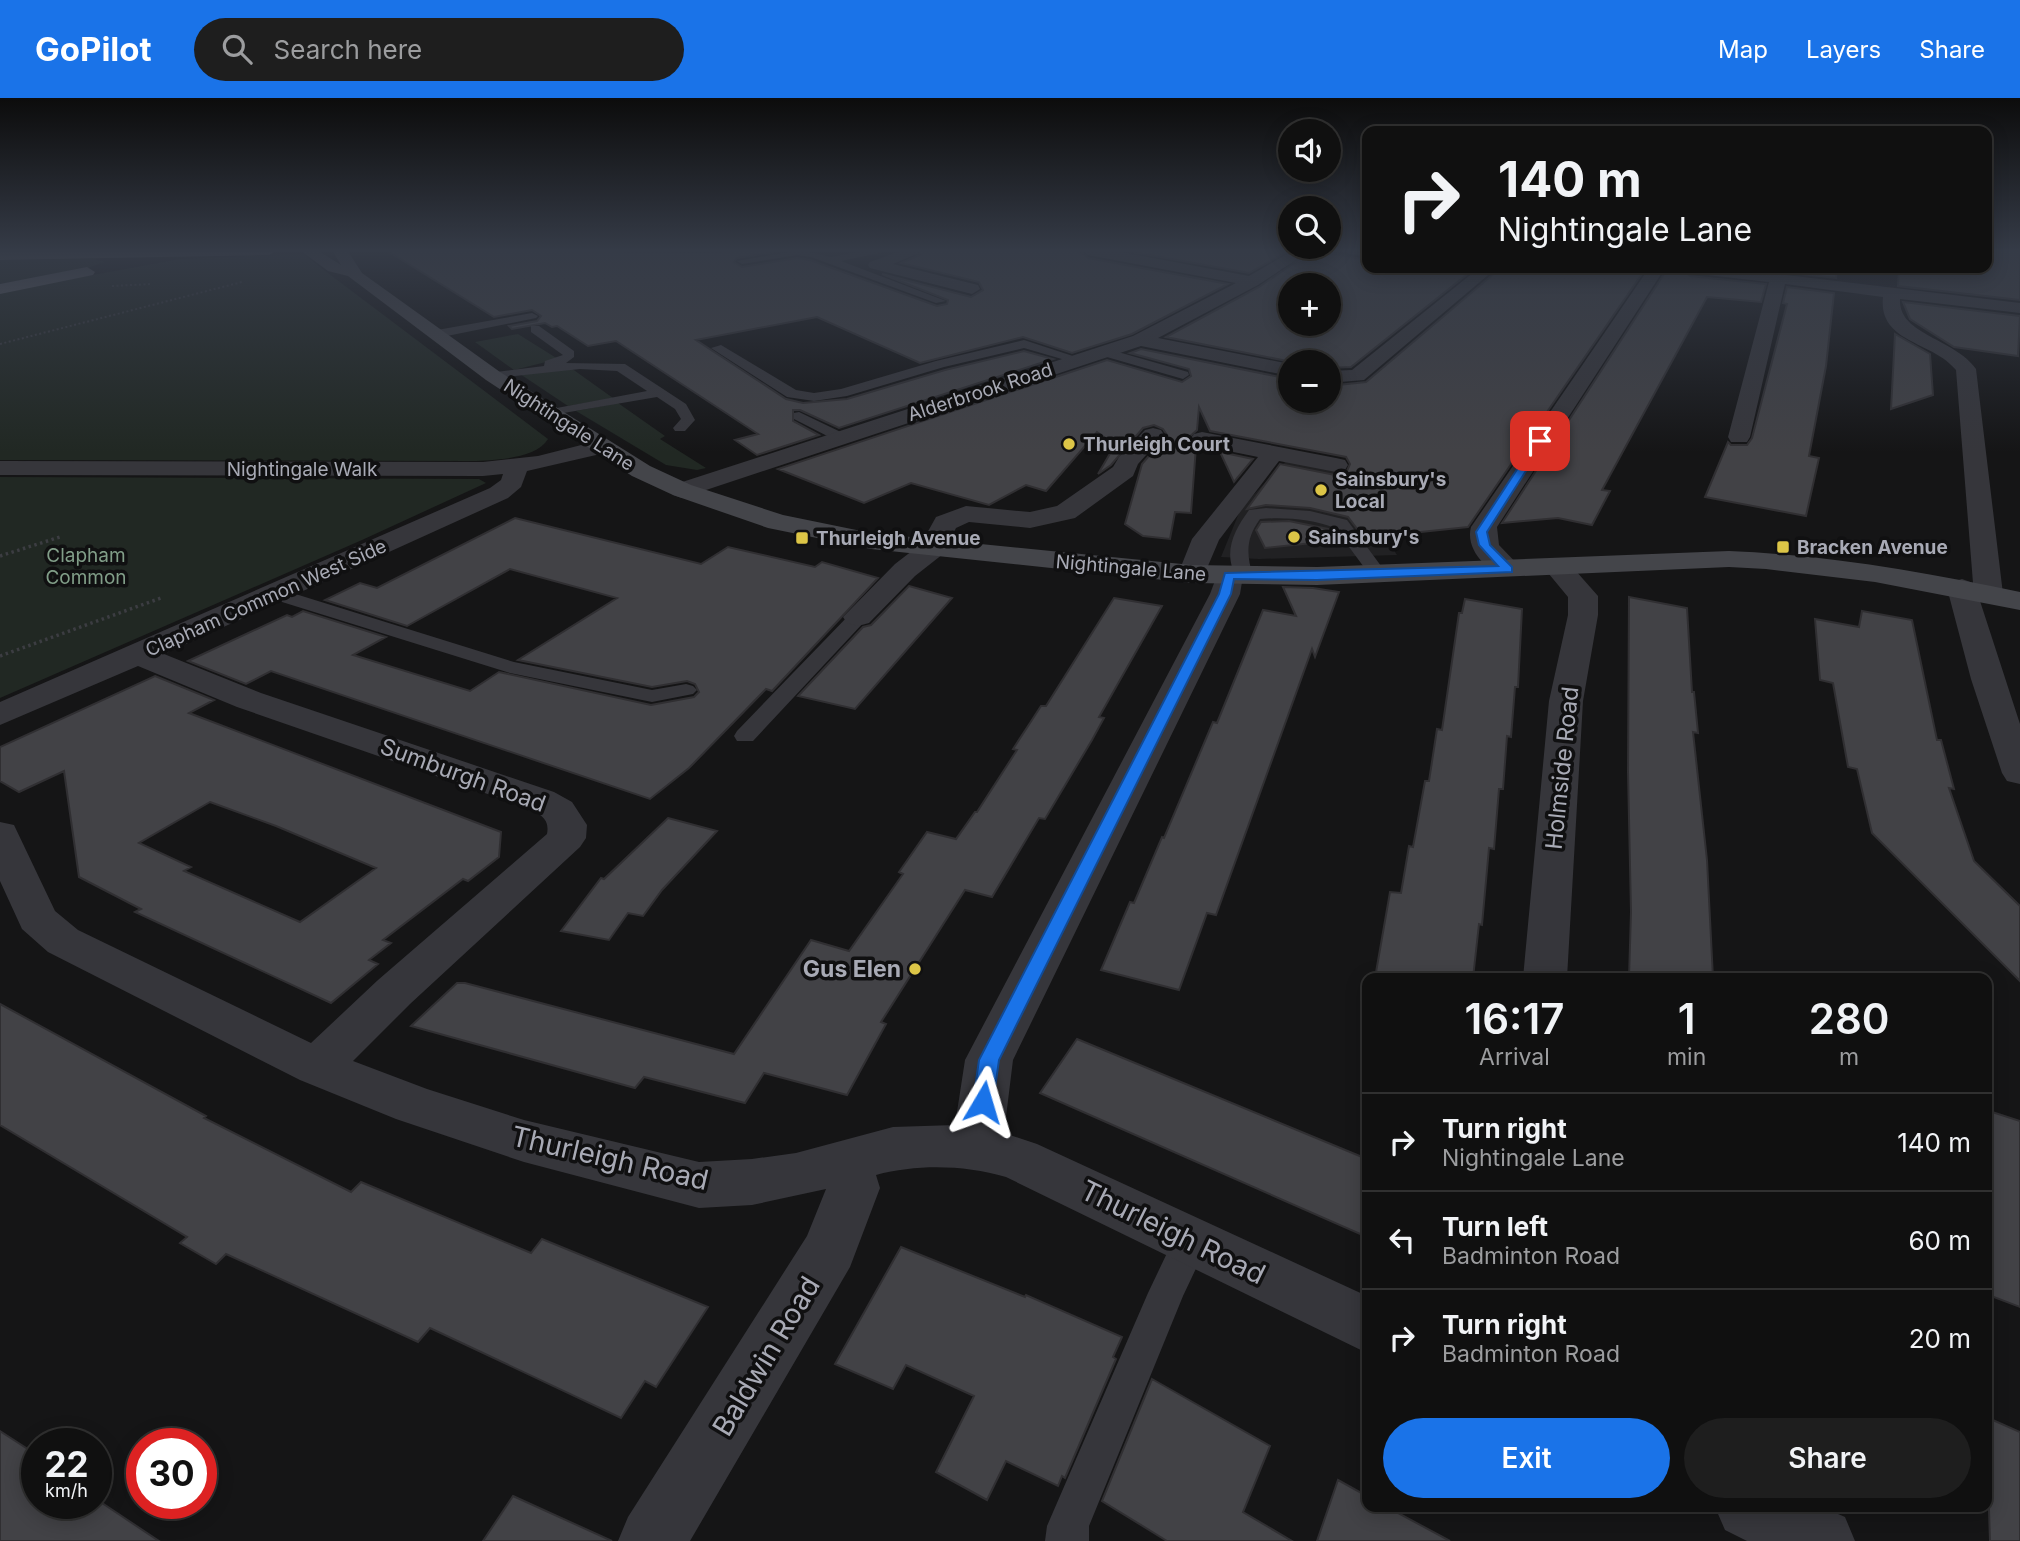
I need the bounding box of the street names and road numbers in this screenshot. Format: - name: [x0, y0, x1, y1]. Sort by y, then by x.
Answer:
- street label: Alderbrook Road: [905, 358, 1055, 426]
- street label: Nightingale Lane: [499, 374, 639, 476]
- street label: Nightingale Walk: [227, 458, 378, 481]
- street label: Clapham Common West Side: [142, 534, 390, 662]
- street label: Nightingale Lane: [1055, 550, 1207, 586]
- street label: Holmside Road: [1540, 685, 1584, 851]
- street label: Sumburgh Road: [376, 732, 550, 818]
- street label: Thurleigh Road: [508, 1119, 712, 1197]
- street label: Thurleigh Road: [1075, 1173, 1271, 1291]
- street label: Baldwin Road: [705, 1270, 827, 1442]

